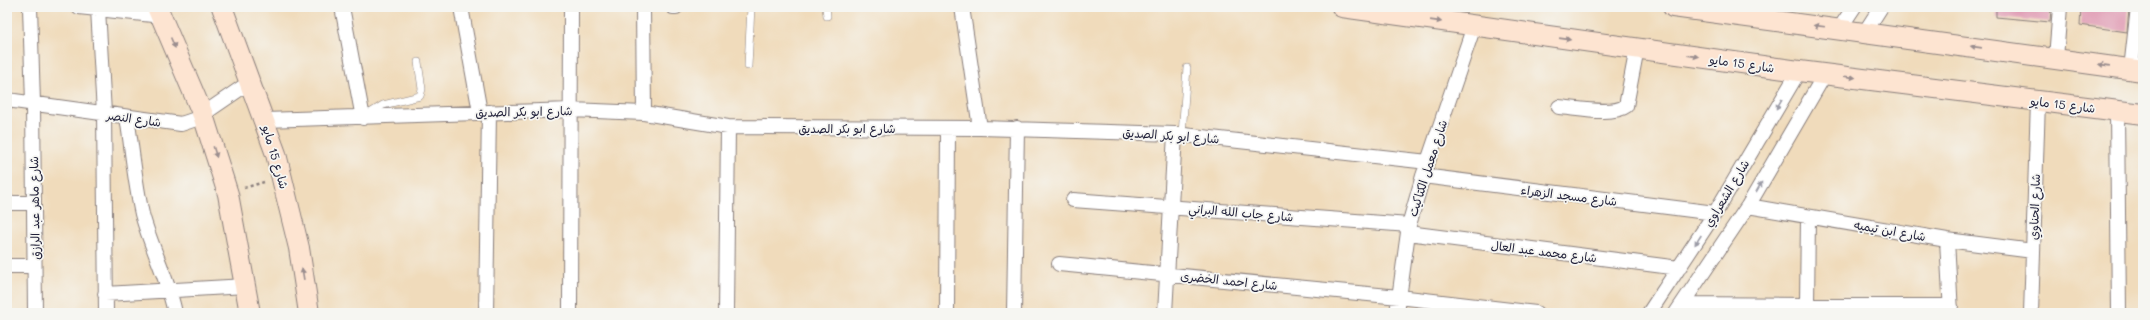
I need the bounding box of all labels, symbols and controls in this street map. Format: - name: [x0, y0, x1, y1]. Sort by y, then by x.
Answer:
- one-way arrow: [1430, 18, 1442, 24]
- one-way arrow: [1813, 23, 1825, 29]
- one-way arrow: [1559, 35, 1571, 42]
- one-way arrow: [170, 37, 176, 48]
- one-way arrow: [1970, 44, 1982, 50]
- street label: شارع 15 مايو: [1707, 50, 1775, 77]
- one-way arrow: [1687, 53, 1699, 59]
- one-way arrow: [2098, 62, 2110, 68]
- one-way arrow: [1844, 74, 1856, 80]
- street label: شارع 15 مايو: [2028, 92, 2096, 118]
- one-way arrow: [1776, 98, 1783, 110]
- street label: شارع ابو بكر الصديق: [475, 102, 573, 122]
- street label: شارع النصر: [104, 106, 162, 132]
- street label: شارع معمل الكتاكيت: [1404, 118, 1452, 219]
- street label: شارع ابو بكر الصديق: [799, 120, 895, 138]
- street label: شارع 15 مايو: [257, 122, 293, 191]
- street label: شارع ابو بكر الصديق: [1122, 124, 1220, 148]
- one-way arrow: [212, 146, 218, 158]
- street label: شارع ماهر عبد الرازق: [25, 156, 45, 260]
- street label: شارع الشعراوي: [1700, 156, 1754, 231]
- street label: شارع الحناوي: [2025, 174, 2045, 241]
- street label: شارع مسجد الزهراء: [1520, 181, 1618, 211]
- one-way arrow: [1756, 181, 1763, 193]
- street label: شارع جاب الله البراني: [1188, 199, 1294, 229]
- street label: شارع ابن تيميه: [1853, 216, 1927, 246]
- one-way arrow: [1694, 235, 1702, 245]
- street label: شارع محمد عبد العال: [1490, 237, 1598, 267]
- street label: شارع احمد الخضرى: [1179, 267, 1278, 295]
- one-way arrow: [300, 268, 306, 281]

